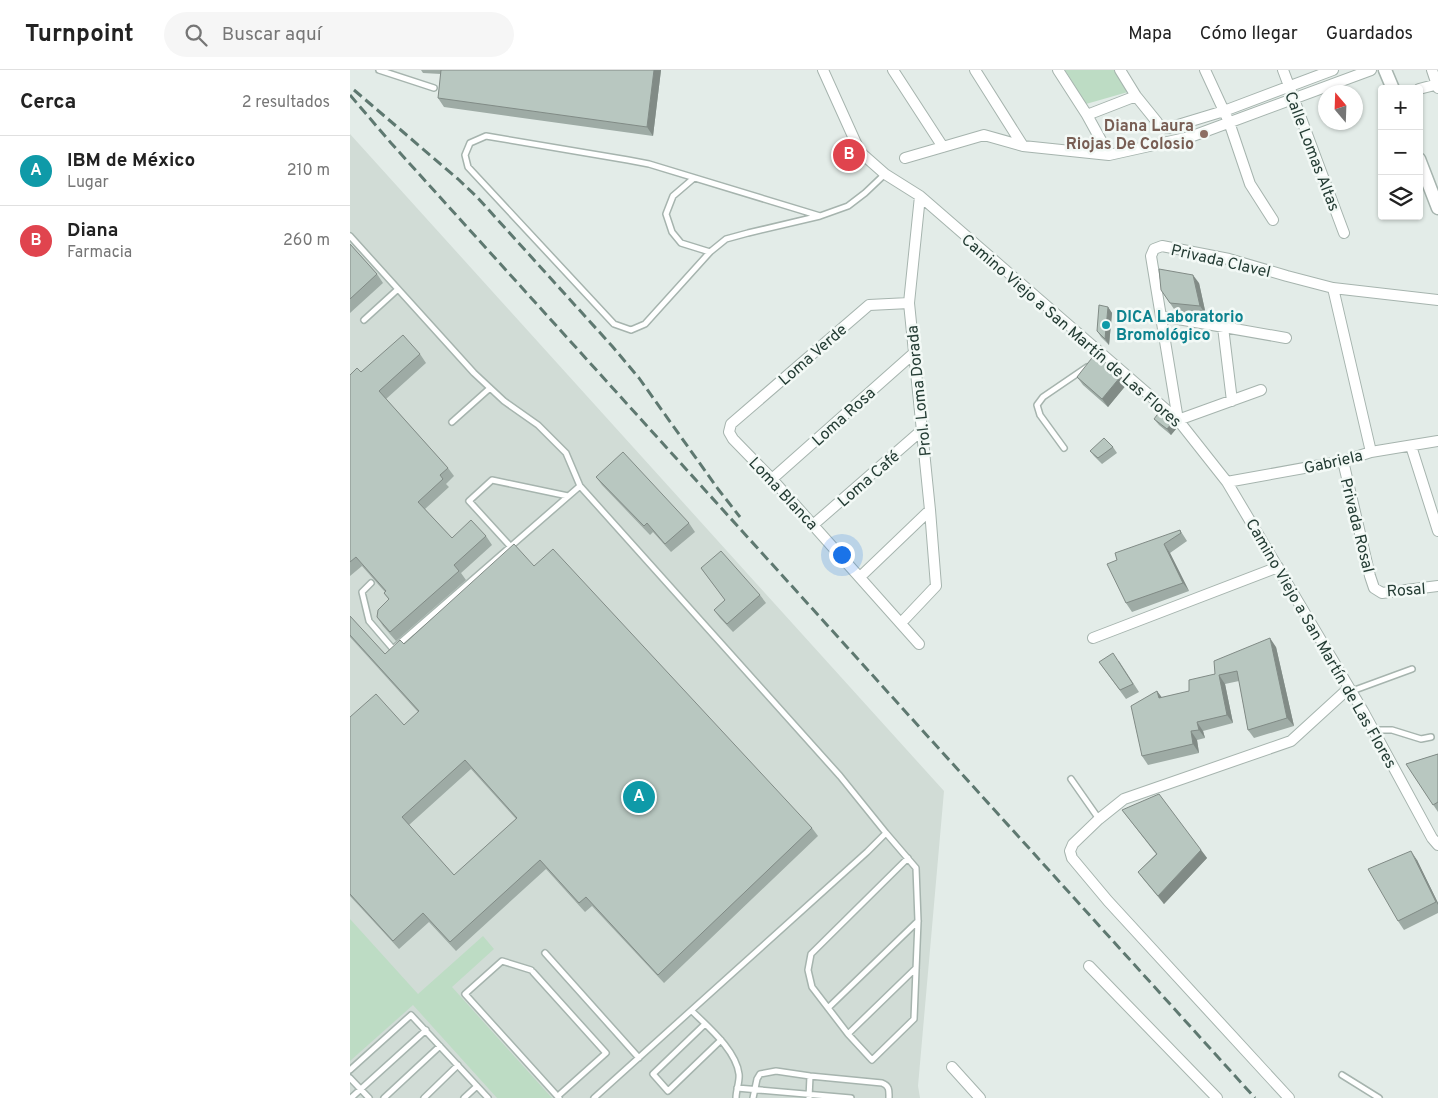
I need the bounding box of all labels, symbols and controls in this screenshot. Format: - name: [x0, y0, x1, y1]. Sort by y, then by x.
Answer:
- search box: [164, 12, 514, 57]
- text: Turnpoint: [25, 20, 134, 50]
- icon: search: [182, 21, 210, 49]
- text: Buscar aquí: [222, 23, 322, 47]
- text: Mapa: [1128, 23, 1172, 46]
- text: Cómo llegar: [1200, 23, 1298, 46]
- text: Guardados: [1326, 23, 1413, 46]
- north arrow: [1318, 85, 1363, 130]
- map controls: [1378, 85, 1423, 220]
- button: +: [1378, 85, 1423, 130]
- text: Cerca: [20, 89, 76, 116]
- street label: Calle Lomas Altas: [1279, 89, 1343, 215]
- text: 2 resultados: [242, 93, 330, 113]
- place label: Diana Laura Riojas De Colosio: [1066, 117, 1194, 155]
- marker: Diana Laura Riojas De Colosio: [1198, 128, 1210, 140]
- button: −: [1378, 130, 1423, 175]
- pin: B: [833, 136, 865, 174]
- text: IBM de México: [67, 149, 195, 173]
- text: A: [30, 161, 42, 181]
- text: 210 m: [287, 161, 330, 181]
- text: Lugar: [67, 173, 109, 193]
- button: layers: [1378, 175, 1423, 220]
- text: Diana: [67, 219, 118, 243]
- street label: Camino Viejo a San Martín de Las Flores: [957, 230, 1185, 433]
- text: B: [30, 231, 42, 251]
- text: 260 m: [283, 231, 330, 251]
- street label: Privada Clavel: [1169, 241, 1272, 283]
- text: Farmacia: [67, 243, 132, 263]
- place label: DICA Laboratorio Bromológico: [1116, 308, 1244, 346]
- marker: DICA Laboratorio Bromológico: [1100, 319, 1112, 331]
- street label: Loma Verde: [775, 320, 852, 391]
- street label: Prol. Loma Dorada: [903, 324, 937, 457]
- street label: Loma Rosa: [809, 384, 880, 451]
- street label: Gabriela: [1302, 446, 1365, 479]
- street label: Loma Café: [834, 447, 905, 512]
- street label: Loma Blanca: [744, 454, 821, 535]
- street label: Privada Rosal: [1335, 476, 1377, 575]
- street label: Camino Viejo a San Martín de Las Flores: [1240, 516, 1400, 772]
- your location: [829, 542, 855, 568]
- street label: Rosal: [1386, 580, 1426, 602]
- pin: A: [623, 778, 655, 816]

